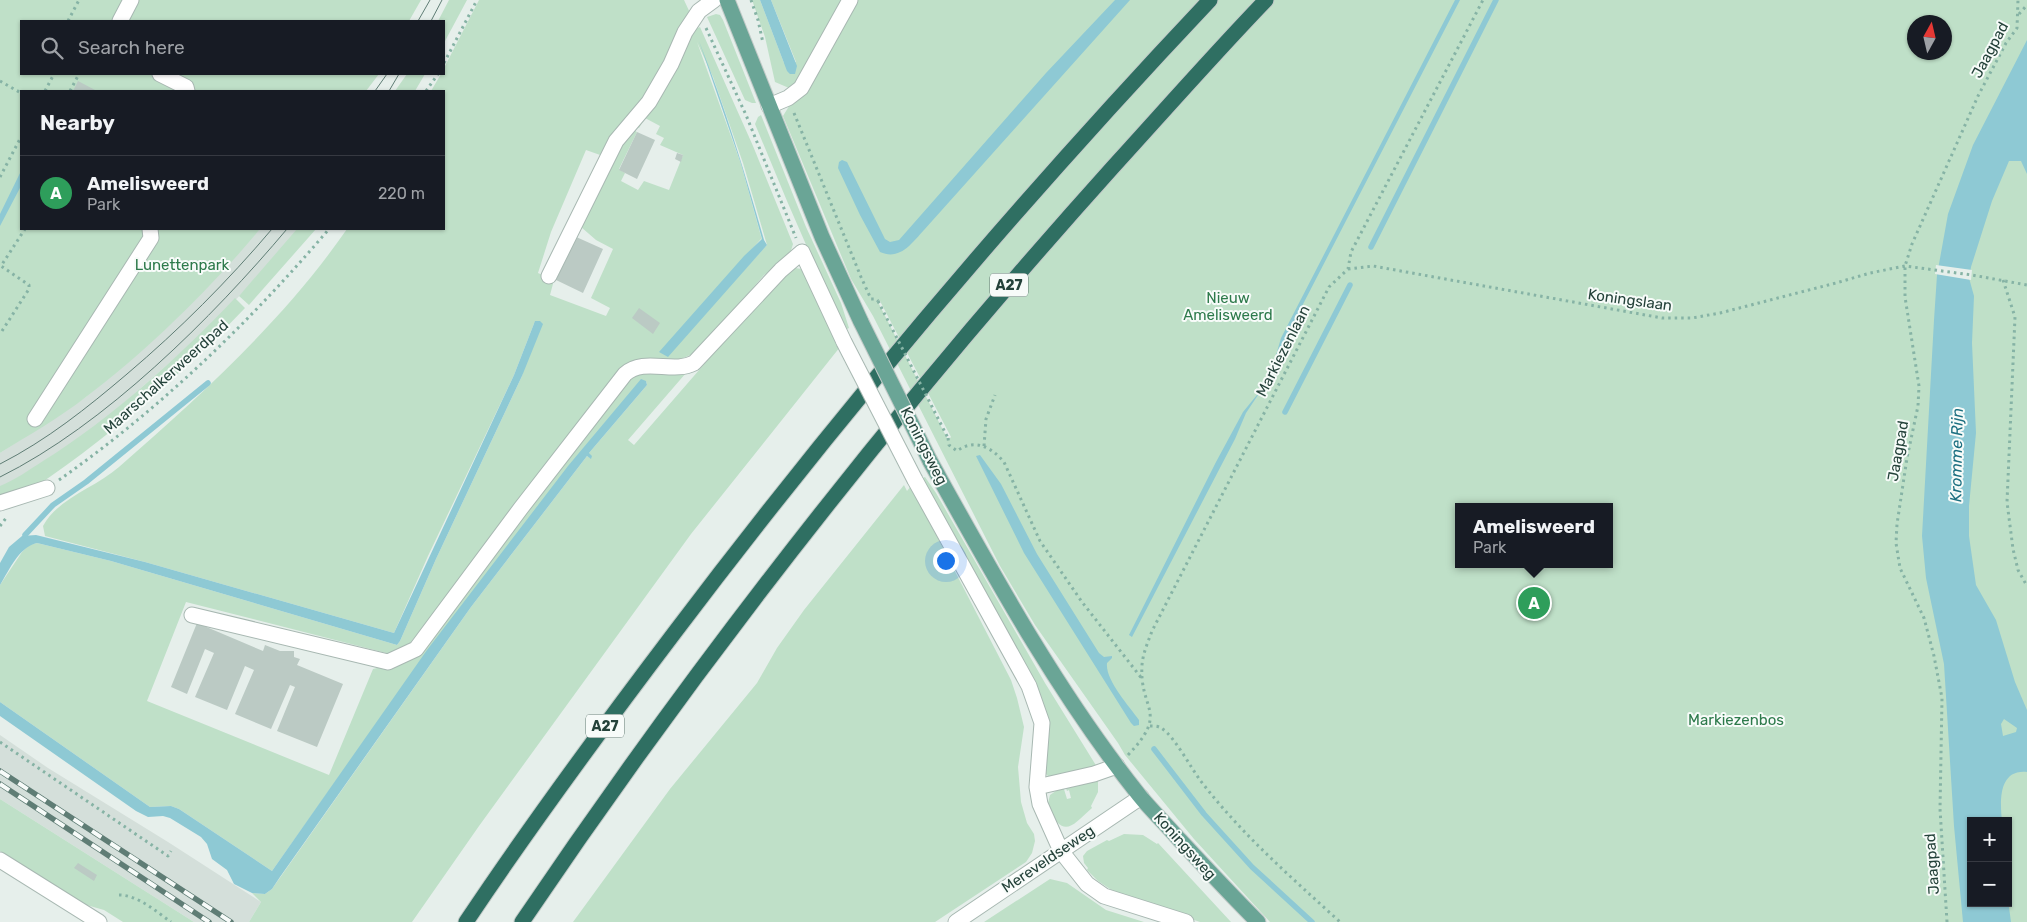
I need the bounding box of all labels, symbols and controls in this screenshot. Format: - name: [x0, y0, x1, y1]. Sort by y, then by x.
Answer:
- north arrow: [1907, 15, 1952, 60]
- street label: Jaagpad: [1968, 19, 2012, 81]
- search box: [20, 20, 445, 75]
- icon: search: [38, 34, 66, 62]
- text: Search here: [78, 36, 185, 59]
- text: Nearby: [40, 110, 115, 135]
- text: Amelisweerd: [87, 172, 209, 195]
- text: A: [50, 184, 62, 203]
- text: 220 m: [378, 184, 425, 203]
- text: Park: [87, 195, 120, 214]
- park label: Lunettenpark: [135, 256, 230, 274]
- road number: A27: [990, 274, 1028, 296]
- street label: Koningslaan: [1587, 285, 1673, 315]
- park label: Nieuw Amelisweerd: [1183, 289, 1273, 324]
- street label: Markiezenlaan: [1252, 302, 1314, 400]
- street label: Maarschalkerweerdpad: [100, 316, 232, 438]
- street label: Koningsweg: [897, 404, 951, 488]
- water label: Kromme Rijn: [1946, 408, 1967, 502]
- street label: Jaagpad: [1884, 419, 1912, 483]
- popup: [1455, 503, 1613, 568]
- text: Amelisweerd: [1473, 515, 1595, 538]
- text: Park: [1473, 538, 1506, 557]
- your location: [933, 548, 959, 574]
- pin: A: [1518, 584, 1550, 622]
- park label: Markiezenbos: [1688, 711, 1784, 729]
- road number: A27: [586, 714, 624, 738]
- street label: Koningsweg: [1150, 809, 1220, 883]
- map controls: [1967, 817, 2012, 907]
- button: +: [1967, 817, 2012, 862]
- street label: Mereveldseweg: [998, 821, 1098, 897]
- street label: Jaagpad: [1921, 833, 1943, 895]
- button: −: [1967, 862, 2012, 907]

